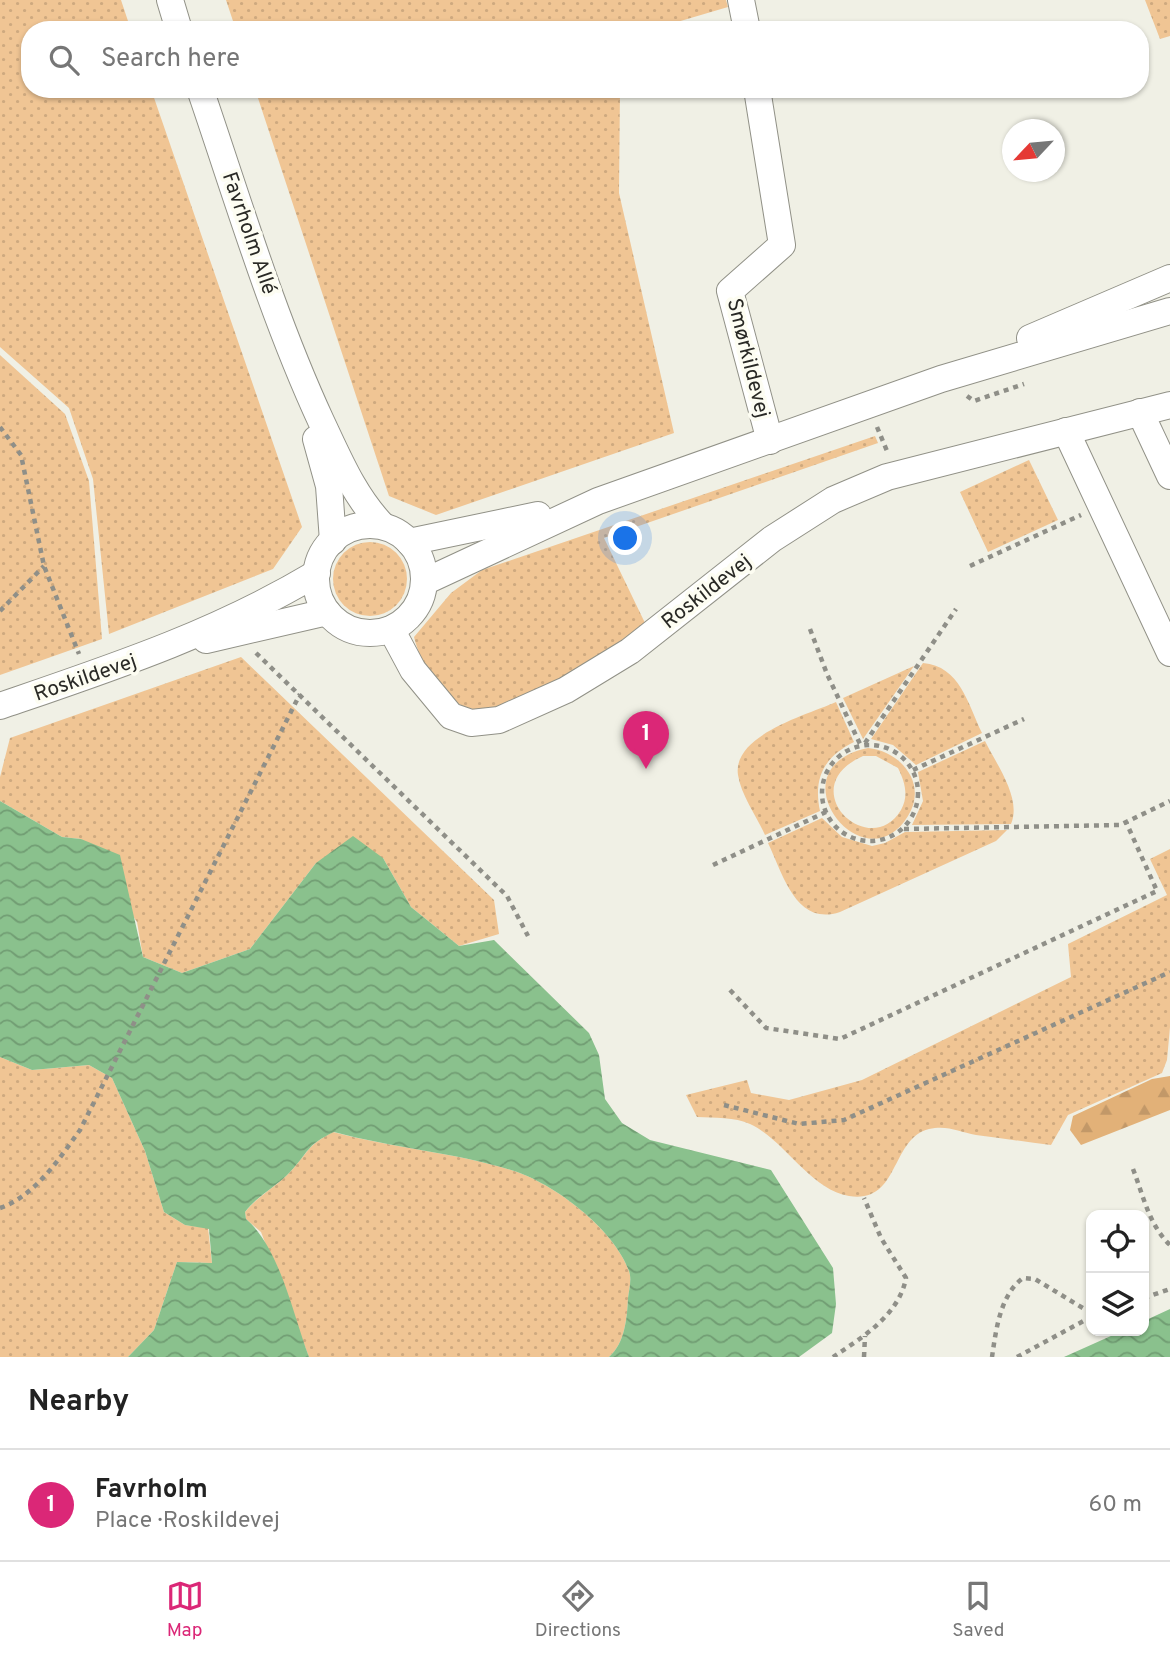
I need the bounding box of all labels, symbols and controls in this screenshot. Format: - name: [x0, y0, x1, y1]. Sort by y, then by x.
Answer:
- search box: [21, 21, 1149, 98]
- icon: search: [45, 41, 83, 79]
- text: Search here: [101, 43, 240, 76]
- north arrow: [1002, 119, 1065, 182]
- street label: Favrholm Allé: [215, 169, 282, 298]
- street label: Smørkildevej: [720, 296, 775, 421]
- your location: [608, 521, 642, 555]
- street label: Roskildevej: [657, 549, 757, 636]
- street label: Roskildevej: [31, 648, 140, 709]
- pin: 1: [623, 711, 669, 769]
- map controls: [1086, 1210, 1149, 1336]
- button: locate: [1086, 1210, 1149, 1273]
- button: layers: [1086, 1273, 1149, 1336]
- text: Nearby: [28, 1384, 129, 1421]
- text: Favrholm: [95, 1474, 208, 1507]
- text: 1: [46, 1491, 56, 1520]
- text: 60 m: [1089, 1491, 1142, 1520]
- text: Place · Roskildevej: [95, 1507, 280, 1536]
- tab: Map: [166, 1577, 204, 1643]
- tab: Directions: [535, 1577, 621, 1643]
- tab: Saved: [952, 1577, 1004, 1643]

